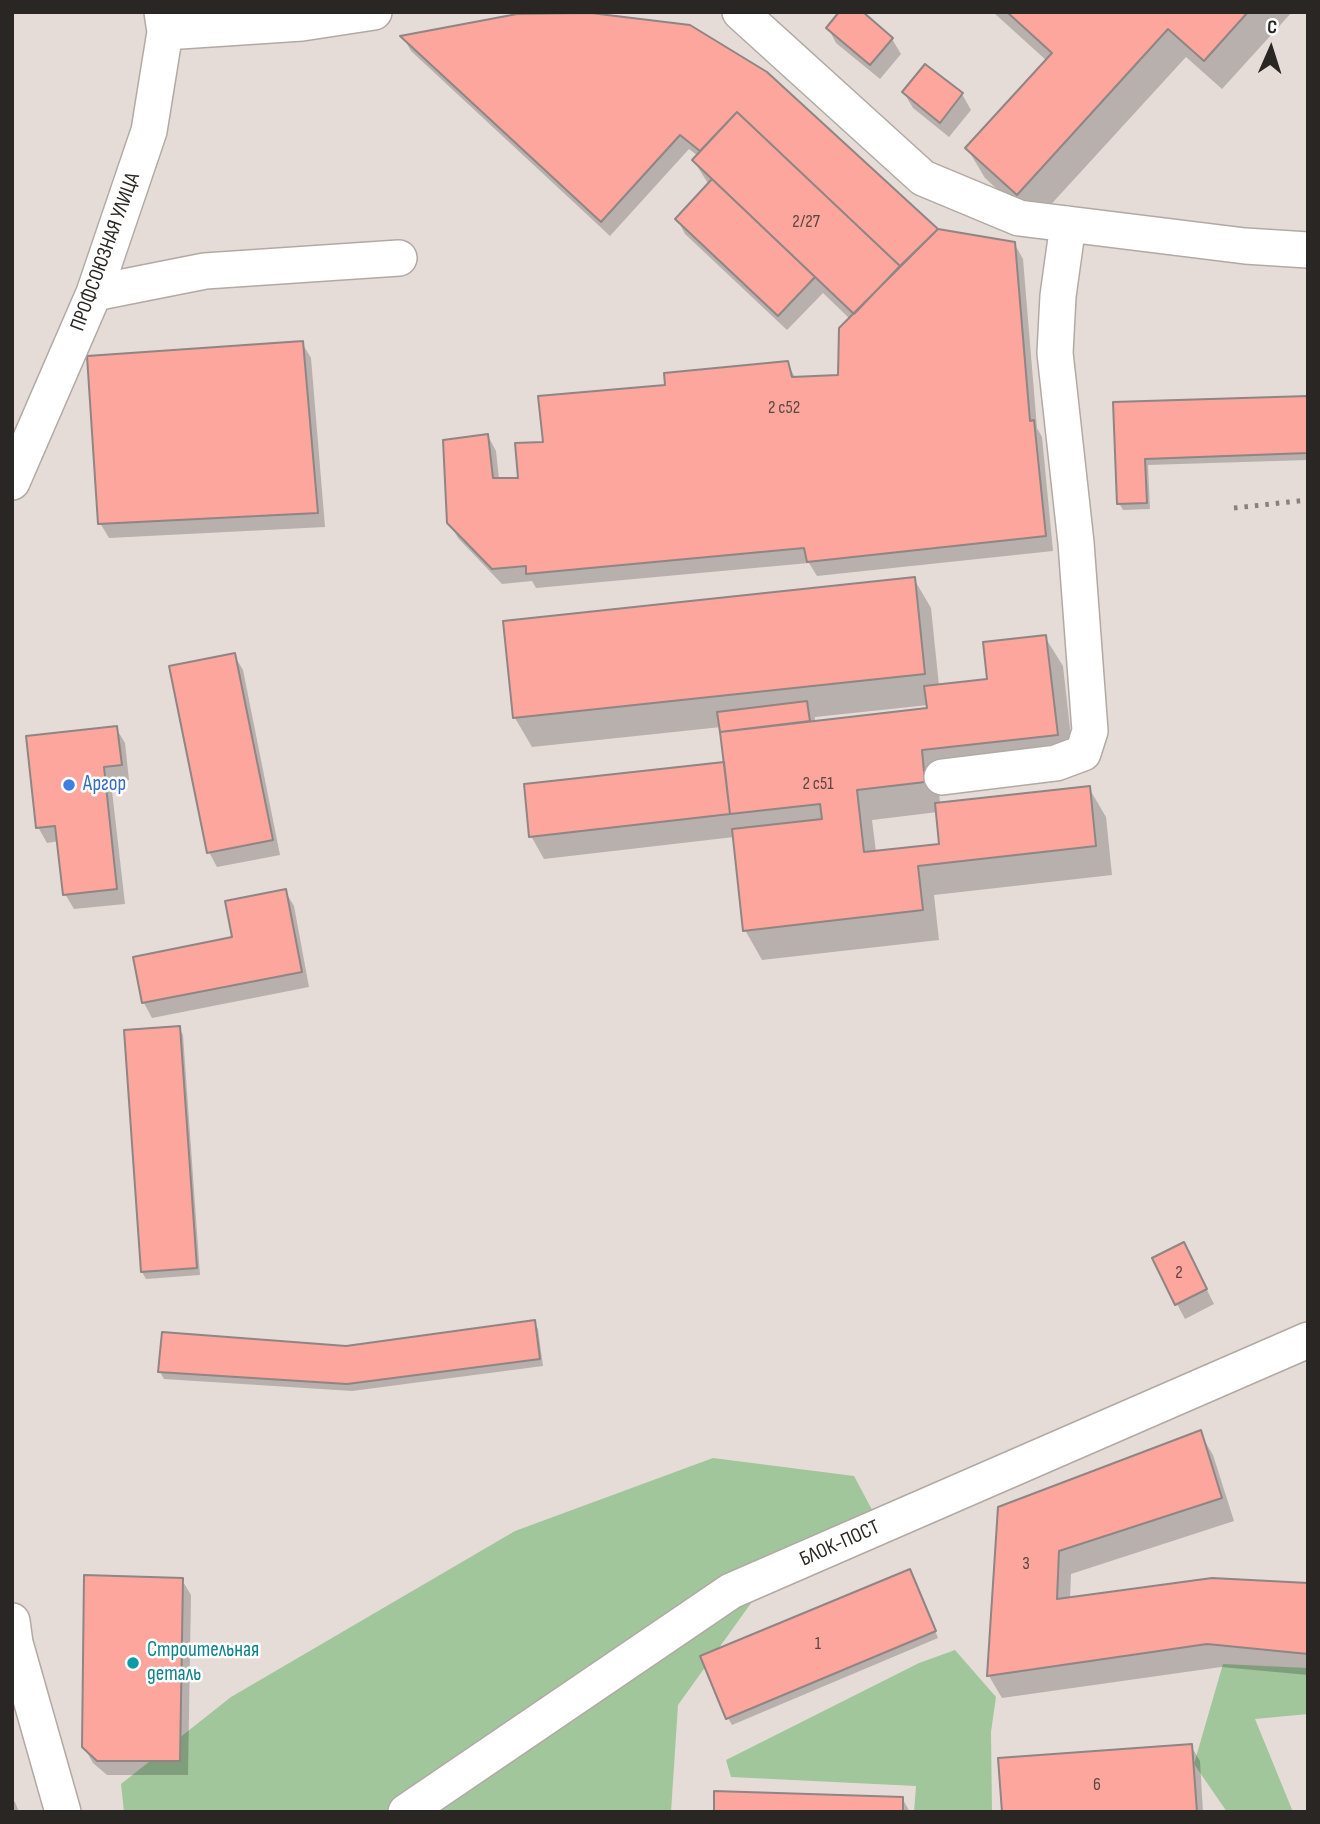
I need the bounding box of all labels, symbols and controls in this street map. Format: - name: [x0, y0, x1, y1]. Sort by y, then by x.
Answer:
- north arrow: [1236, 14, 1306, 84]
- text: С: [1267, 16, 1278, 39]
- street label: ПРОФСОЮЗНАЯ УЛИЦА: [66, 169, 146, 335]
- house number: 2/27: [792, 211, 820, 233]
- house number: 2 с52: [768, 397, 800, 419]
- place label: Аргор: [83, 772, 126, 798]
- house number: 2 с51: [803, 773, 833, 795]
- marker: Аргор: [61, 777, 77, 793]
- house number: 2: [1175, 1262, 1183, 1284]
- street label: БЛОК-ПОСТ: [796, 1515, 884, 1573]
- house number: 3: [1022, 1553, 1030, 1575]
- house number: 1: [815, 1633, 821, 1655]
- place label: Строительная деталь: [147, 1638, 259, 1688]
- marker: Строительная деталь: [125, 1655, 141, 1671]
- house number: 6: [1093, 1774, 1101, 1796]

